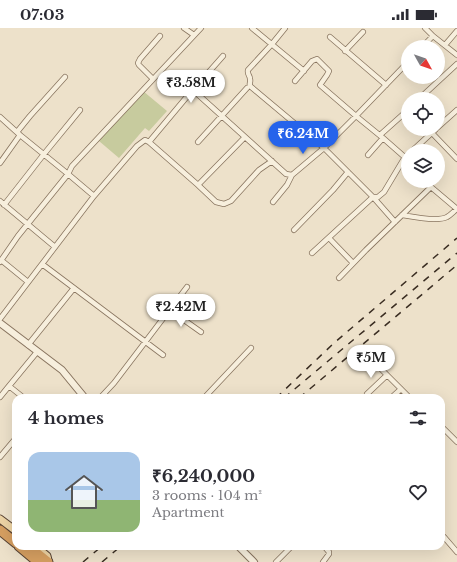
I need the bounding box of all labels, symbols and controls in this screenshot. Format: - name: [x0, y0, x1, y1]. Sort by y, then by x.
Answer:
- text: 07:03: [20, 5, 64, 24]
- north arrow: [401, 40, 445, 84]
- map controls: [401, 40, 445, 188]
- pin: ₹3.58M: [158, 70, 224, 104]
- text: ₹3.58M: [166, 74, 216, 91]
- button: locate: [401, 92, 445, 136]
- pin: ₹6.24M: [270, 121, 336, 155]
- text: ₹6.24M: [277, 125, 329, 142]
- button: layers: [401, 144, 445, 188]
- pin: ₹2.42M: [148, 294, 214, 328]
- text: ₹2.42M: [155, 298, 207, 315]
- pin: ₹5M: [352, 345, 390, 379]
- text: ₹5M: [356, 349, 386, 366]
- icon: filters: [407, 407, 429, 429]
- text: 4 homes: [28, 408, 104, 429]
- text: ₹6,240,000: [152, 466, 255, 487]
- icon: home: [60, 468, 108, 516]
- icon: heart: [407, 481, 429, 503]
- text: 3 rooms · 104 m²: [152, 487, 262, 504]
- text: Apartment: [152, 504, 224, 521]

